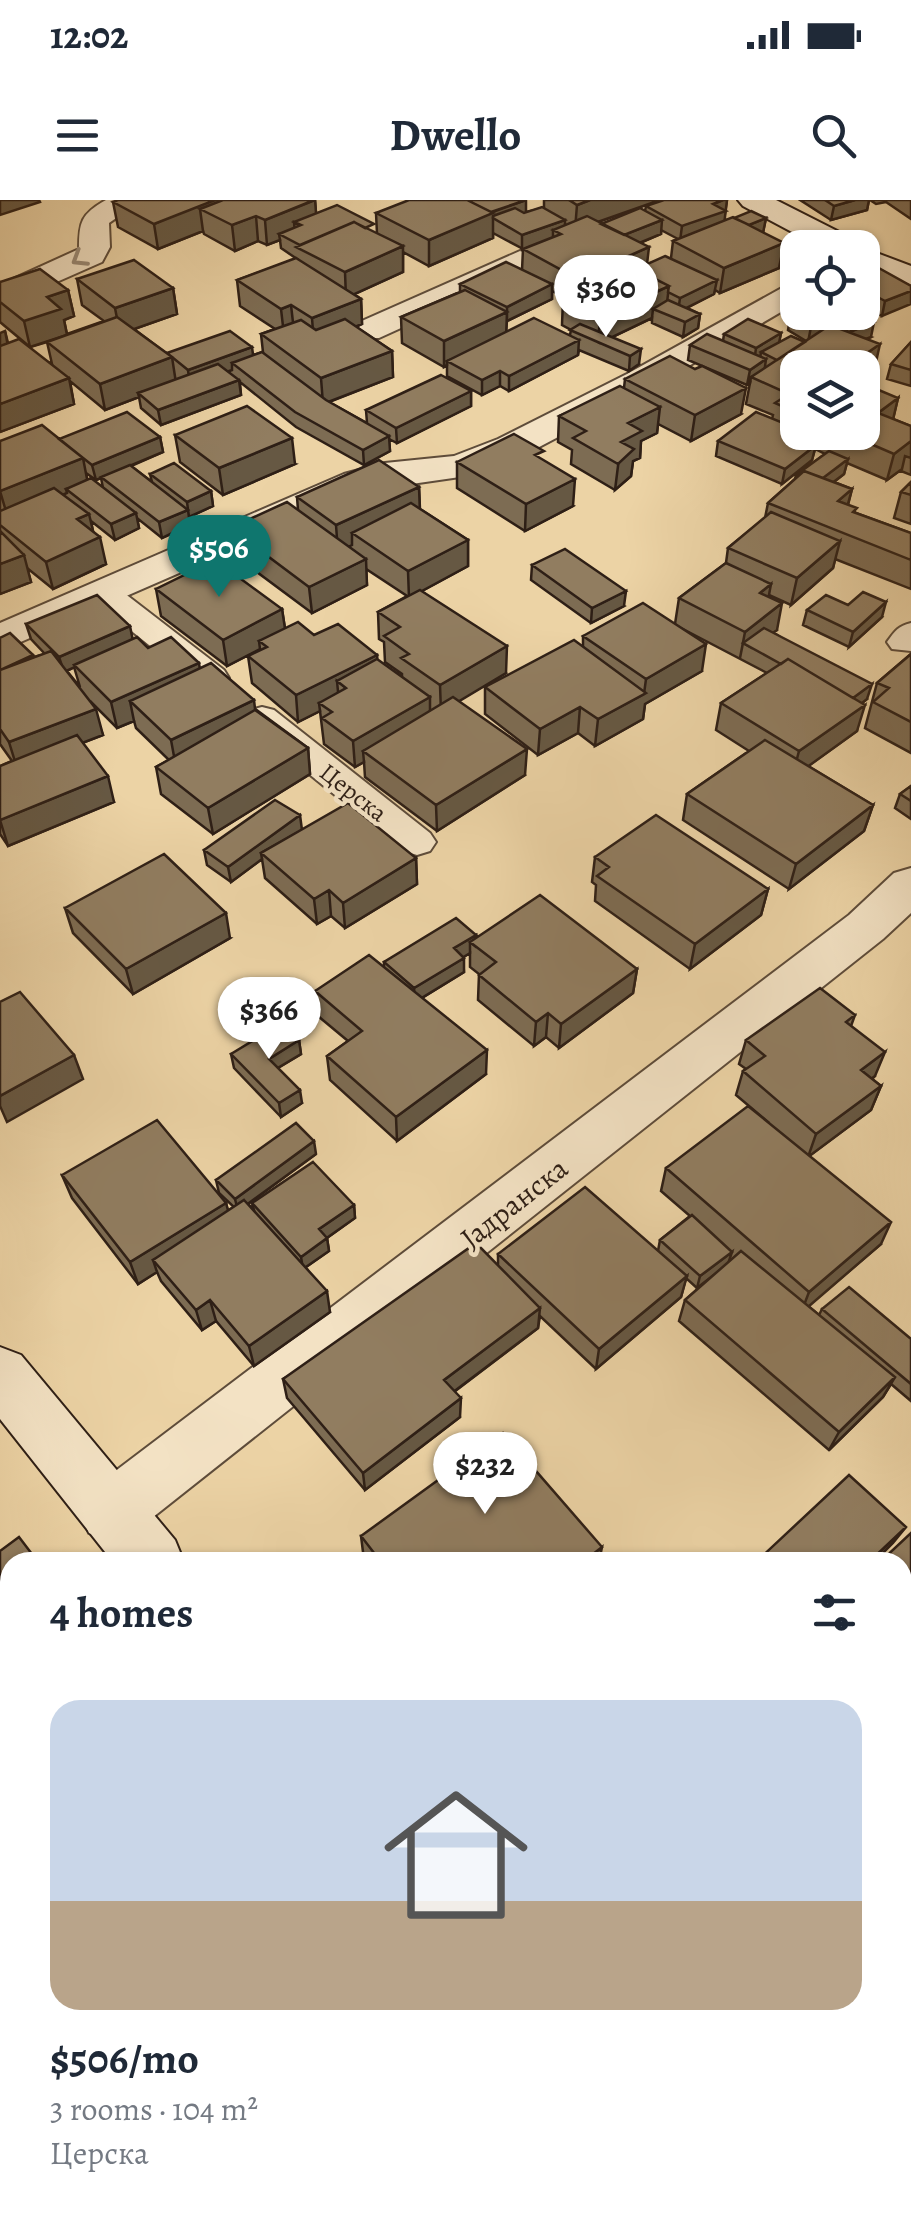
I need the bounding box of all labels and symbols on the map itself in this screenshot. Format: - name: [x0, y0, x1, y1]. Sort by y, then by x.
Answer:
- one-way arrow: [71, 247, 89, 266]
- pin: $360: [547, 255, 665, 340]
- pin: $506: [160, 515, 278, 600]
- street label: Церска: [313, 756, 395, 830]
- pin: $366: [210, 977, 328, 1062]
- street label: Јадранска: [452, 1148, 576, 1258]
- pin: $232: [426, 1432, 544, 1517]

